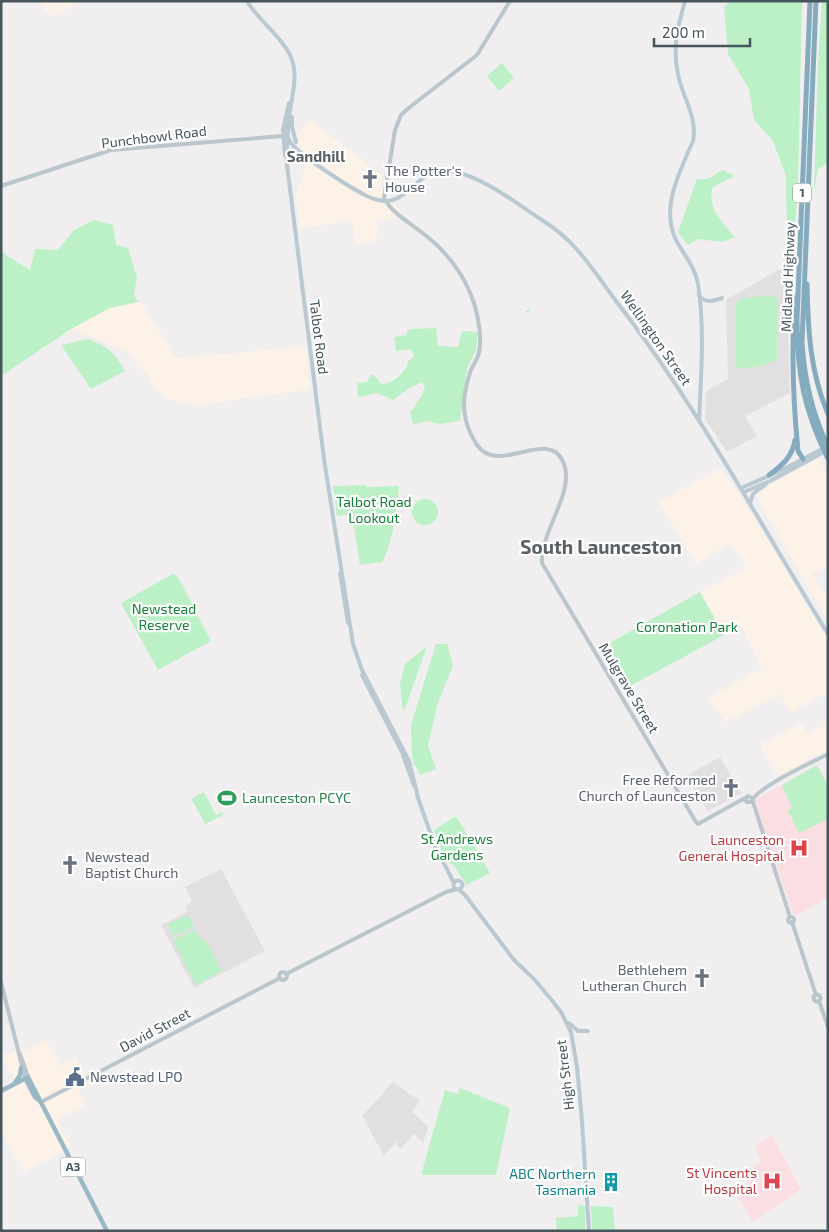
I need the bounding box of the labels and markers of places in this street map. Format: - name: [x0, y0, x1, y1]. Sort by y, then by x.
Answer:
- place label: The Potter's House: [385, 162, 462, 195]
- church icon: The Potter's House: [359, 168, 381, 190]
- place label: Free Reformed Church of Launceston: [578, 771, 716, 804]
- church icon: Free Reformed Church of Launceston: [720, 777, 742, 799]
- sports icon: Launceston PCYC: [216, 787, 238, 809]
- place label: Launceston PCYC: [242, 789, 351, 806]
- place label: Launceston General Hospital: [679, 831, 785, 864]
- hospital icon: Launceston General Hospital: [788, 837, 810, 859]
- place label: Newstead Baptist Church: [85, 848, 178, 881]
- church icon: Newstead Baptist Church: [59, 854, 81, 876]
- place label: Bethlehem Lutheran Church: [582, 961, 687, 994]
- church icon: Bethlehem Lutheran Church: [691, 967, 713, 989]
- public building icon: Newstead LPO: [64, 1066, 86, 1088]
- place label: Newstead LPO: [90, 1068, 183, 1085]
- place label: St Vincents Hospital: [686, 1164, 758, 1197]
- place label: ABC Northern Tasmania: [509, 1165, 596, 1198]
- hospital icon: St Vincents Hospital: [761, 1170, 783, 1192]
- building icon: ABC Northern Tasmania: [600, 1171, 622, 1193]

